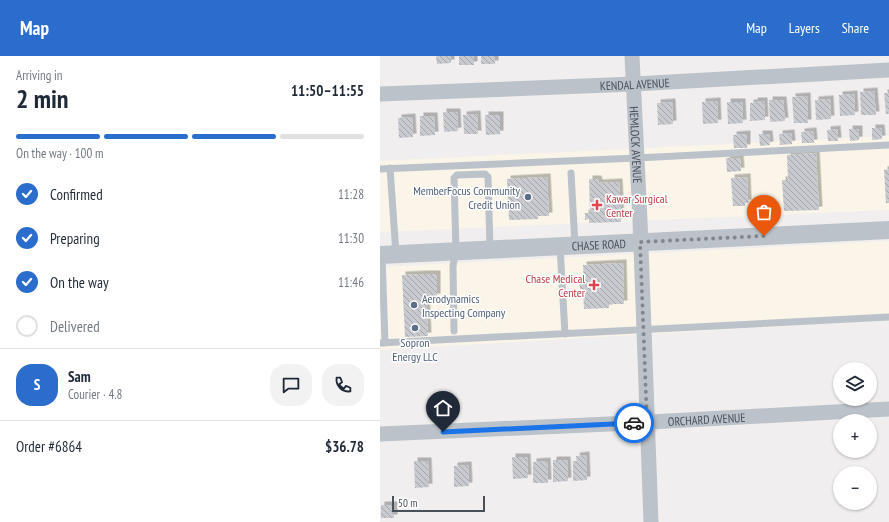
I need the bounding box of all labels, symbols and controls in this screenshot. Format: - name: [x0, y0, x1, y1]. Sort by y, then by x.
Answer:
- text: Map: [20, 16, 49, 40]
- text: Map: [746, 19, 767, 37]
- text: Layers: [789, 19, 820, 37]
- text: Share: [842, 19, 869, 37]
- text: Arriving in: [16, 67, 63, 84]
- street label: KENDAL AVENUE: [600, 75, 670, 93]
- text: 11:50–11:55: [291, 81, 364, 100]
- text: 2 min: [16, 82, 69, 115]
- street label: HEMLOCK AVENUE: [627, 106, 646, 184]
- text: On the way · 100 m: [16, 145, 103, 162]
- icon: check: [16, 183, 38, 205]
- place label: MemberFocus Community Credit Union: [413, 183, 520, 212]
- text: Confirmed: [50, 185, 103, 204]
- text: 11:28: [338, 186, 364, 203]
- place label: Kawar Surgical Center: [606, 191, 668, 220]
- marker: MemberFocus Community Credit Union: [523, 192, 533, 202]
- pin: [747, 195, 781, 236]
- marker: Kawar Surgical Center: [591, 199, 603, 211]
- icon: bag: [753, 201, 775, 223]
- icon: check: [16, 227, 38, 249]
- text: Preparing: [50, 229, 100, 248]
- text: 11:30: [338, 230, 364, 247]
- street label: CHASE ROAD: [571, 235, 626, 253]
- icon: check: [16, 271, 38, 293]
- place label: Chase Medical Center: [526, 271, 586, 300]
- text: On the way: [50, 273, 109, 292]
- text: 11:46: [338, 274, 364, 291]
- marker: Chase Medical Center: [588, 279, 600, 291]
- place label: Aerodynamics Inspecting Company: [422, 291, 506, 320]
- marker: Aerodynamics Inspecting Company: [409, 300, 419, 310]
- text: Delivered: [50, 317, 100, 336]
- marker: Sopron Energy LLC: [410, 323, 420, 333]
- place label: Sopron Energy LLC: [392, 335, 438, 364]
- map controls: [833, 362, 877, 510]
- button: layers: [833, 362, 877, 406]
- button: chat: [270, 364, 312, 406]
- button: phone: [322, 364, 364, 406]
- text: Sam: [68, 367, 91, 386]
- text: S: [34, 375, 40, 394]
- text: Courier · 4.8: [68, 386, 122, 403]
- pin: [426, 391, 460, 432]
- icon: home: [432, 397, 454, 419]
- courier: [614, 403, 654, 443]
- street label: ORCHARD AVENUE: [667, 409, 746, 429]
- icon: car: [623, 412, 645, 434]
- button: +: [833, 414, 877, 458]
- text: Order #6864: [16, 437, 82, 456]
- text: $36.78: [325, 437, 364, 456]
- button: −: [833, 466, 877, 510]
- scale bar: [392, 494, 485, 513]
- text: 50 m: [398, 496, 417, 510]

